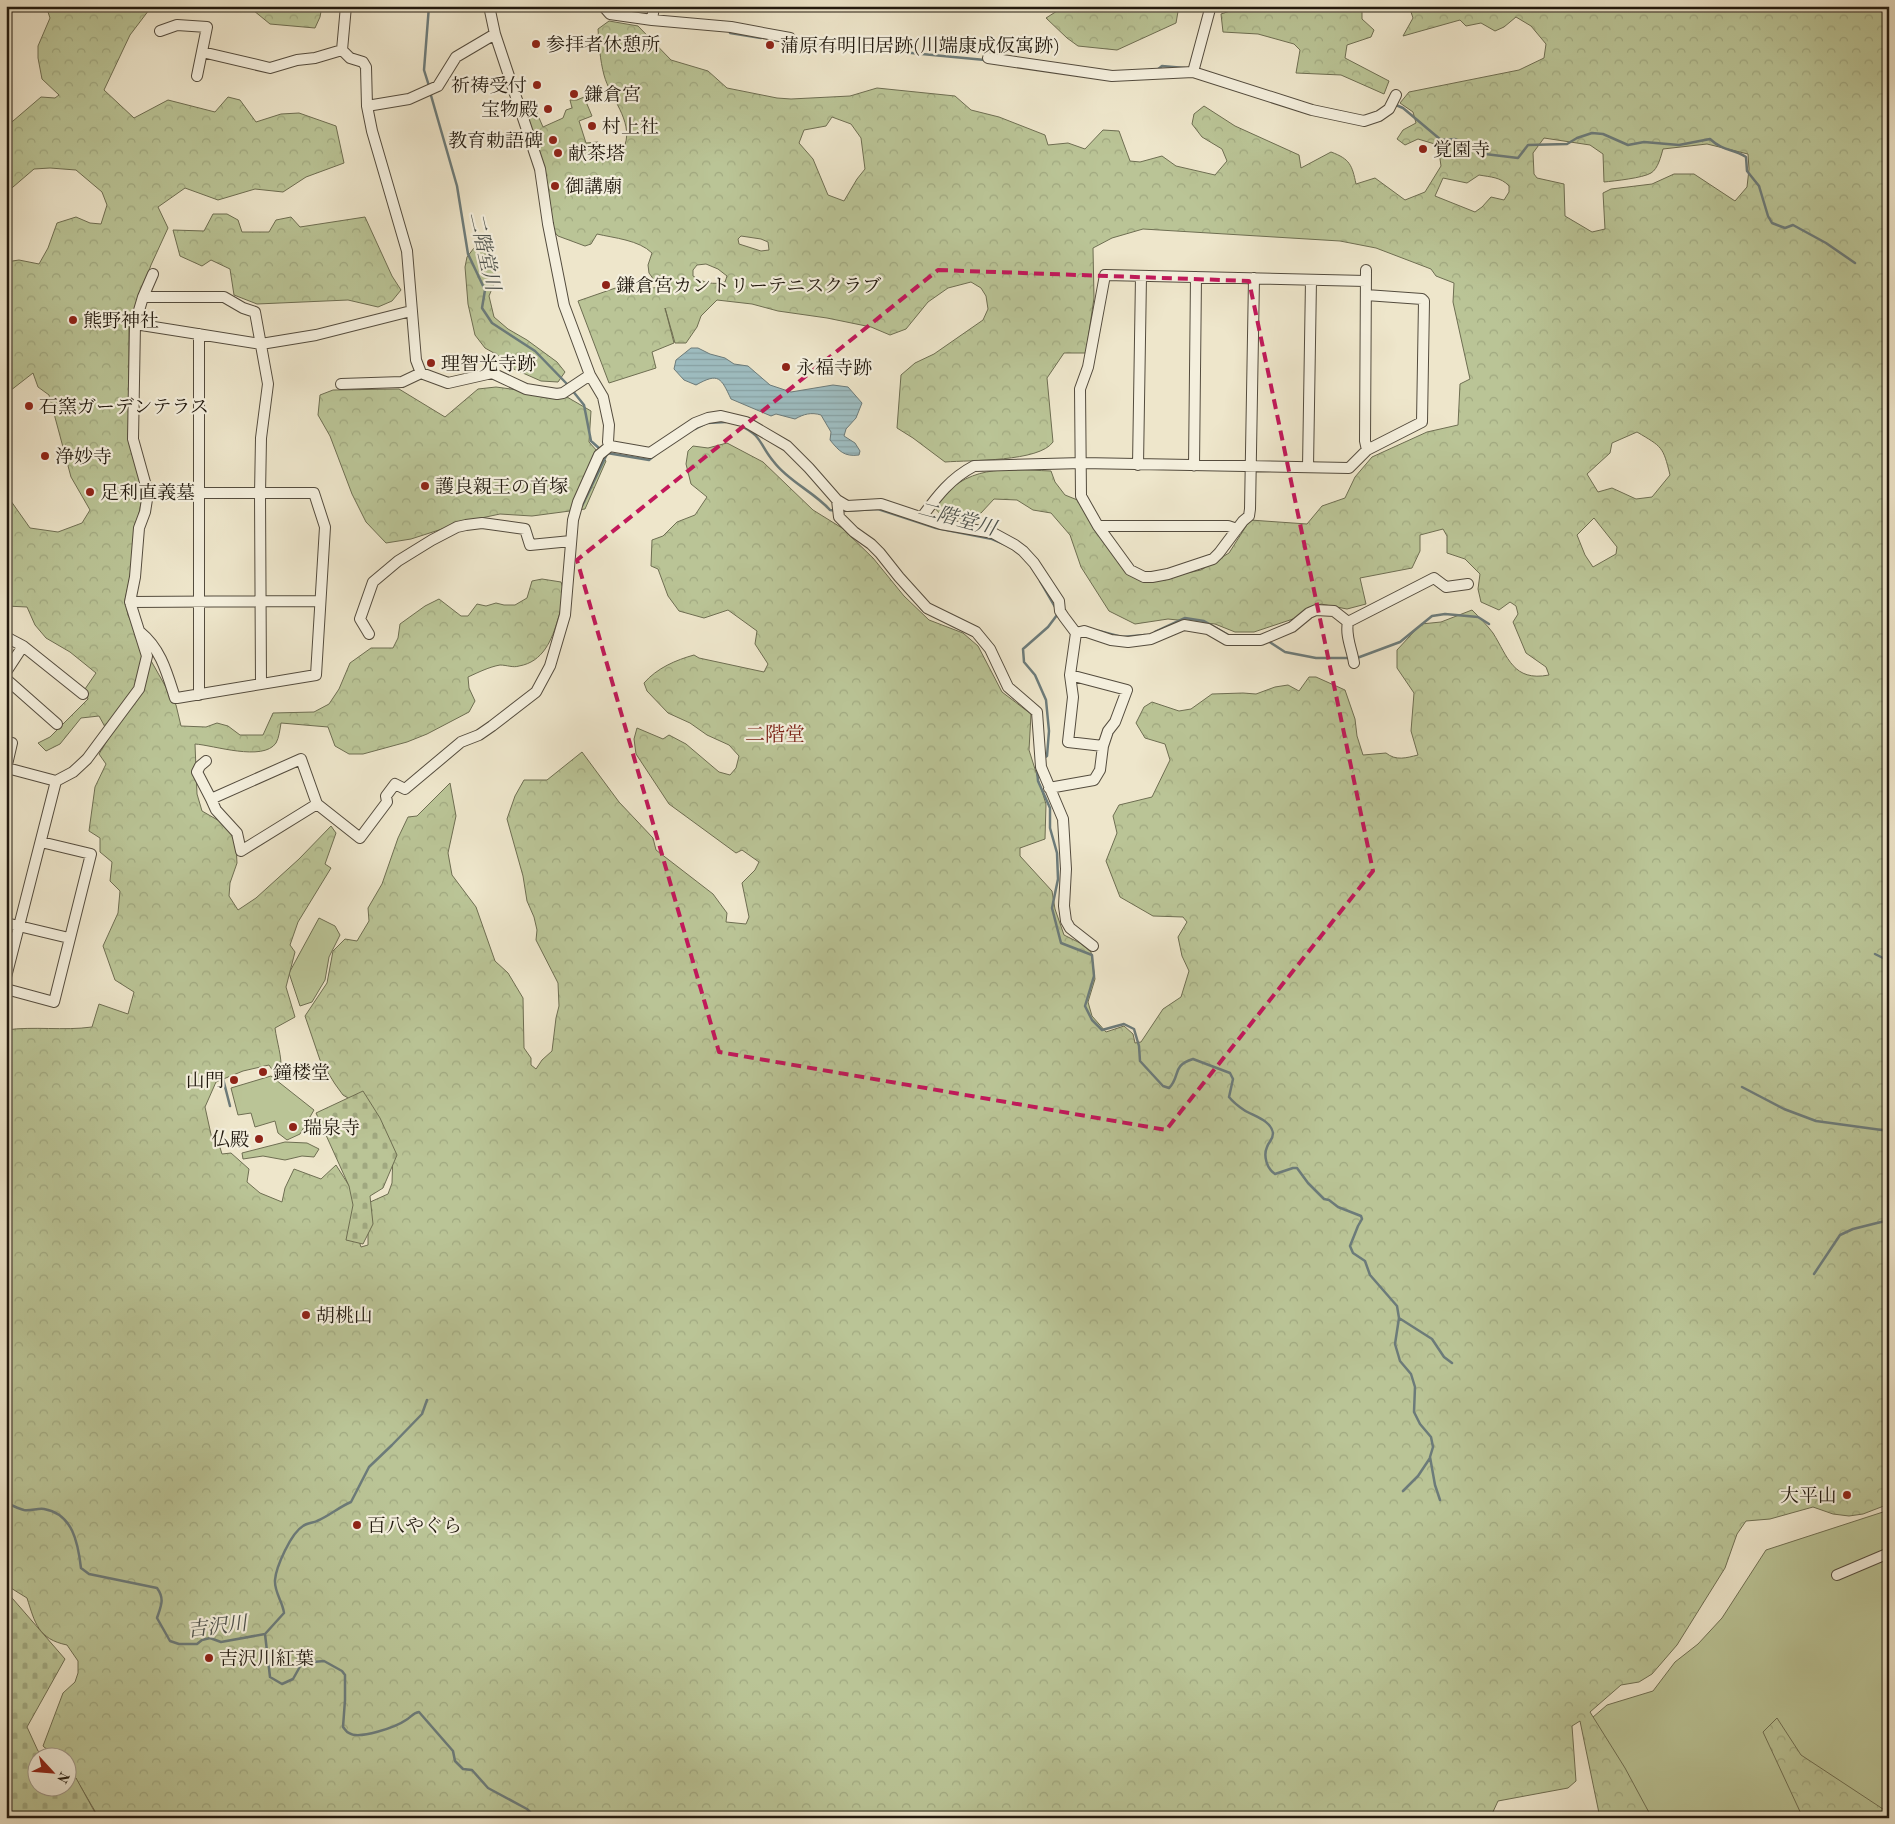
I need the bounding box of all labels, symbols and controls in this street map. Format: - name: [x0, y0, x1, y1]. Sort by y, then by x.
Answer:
- place label: 参拝者休憩所: [546, 34, 660, 56]
- place label: 蒲原有明旧居跡(川端康成仮寓跡): [780, 36, 1060, 57]
- marker: 参拝者休憩所: [530, 38, 542, 50]
- marker: 蒲原有明旧居跡(川端康成仮寓跡): [764, 39, 776, 51]
- place label: 祈祷受付: [451, 76, 527, 97]
- marker: 祈祷受付: [531, 79, 543, 91]
- place label: 鎌倉宮: [584, 84, 641, 106]
- marker: 鎌倉宮: [568, 88, 580, 100]
- place label: 宝物殿: [481, 100, 538, 121]
- marker: 宝物殿: [542, 103, 554, 115]
- place label: 村上社: [602, 117, 659, 138]
- marker: 村上社: [586, 120, 598, 132]
- place label: 教育勅語碑: [448, 130, 543, 152]
- marker: 教育勅語碑: [547, 134, 559, 146]
- place label: 覚園寺: [1433, 140, 1490, 161]
- marker: 覚園寺: [1417, 143, 1429, 155]
- place label: 献茶塔: [568, 144, 625, 165]
- marker: 献茶塔: [552, 147, 564, 159]
- place label: 御講廟: [565, 177, 622, 198]
- marker: 御講廟: [549, 180, 561, 192]
- water label: 二階堂川: [464, 210, 504, 295]
- place label: 鎌倉宮カントリーテニスクラブ: [616, 275, 881, 297]
- marker: 鎌倉宮カントリーテニスクラブ: [600, 279, 612, 291]
- place label: 熊野神社: [83, 311, 159, 332]
- marker: 熊野神社: [67, 314, 79, 326]
- place label: 理智光寺跡: [441, 354, 536, 375]
- marker: 理智光寺跡: [425, 357, 437, 369]
- place label: 永福寺跡: [796, 358, 872, 379]
- marker: 永福寺跡: [780, 361, 792, 373]
- place label: 石窯ガーデンテラス: [39, 397, 209, 418]
- marker: 石窯ガーデンテラス: [23, 400, 35, 412]
- place label: 浄妙寺: [55, 447, 112, 468]
- marker: 浄妙寺: [39, 450, 51, 462]
- place label: 護良親王の首塚: [435, 476, 568, 498]
- marker: 護良親王の首塚: [419, 480, 431, 492]
- place label: 足利直義墓: [100, 482, 195, 504]
- marker: 足利直義墓: [84, 486, 96, 498]
- water label: 二階堂川: [915, 498, 1000, 540]
- district label: 二階堂: [745, 724, 805, 746]
- place label: 鐘楼堂: [273, 1062, 330, 1084]
- marker: 鐘楼堂: [257, 1066, 269, 1078]
- place label: 山門: [186, 1071, 224, 1092]
- marker: 山門: [228, 1074, 240, 1086]
- place label: 瑞泉寺: [303, 1118, 360, 1139]
- marker: 瑞泉寺: [287, 1121, 299, 1133]
- place label: 仏殿: [211, 1129, 249, 1151]
- marker: 仏殿: [253, 1133, 265, 1145]
- place label: 胡桃山: [316, 1305, 373, 1327]
- marker: 胡桃山: [300, 1309, 312, 1321]
- place label: 大平山: [1780, 1485, 1837, 1507]
- marker: 大平山: [1841, 1489, 1853, 1501]
- place label: 百八やぐら: [367, 1516, 462, 1537]
- marker: 百八やぐら: [351, 1519, 363, 1531]
- water label: 吉沢川: [186, 1612, 250, 1642]
- place label: 吉沢川紅葉: [219, 1649, 314, 1670]
- marker: 吉沢川紅葉: [203, 1652, 215, 1664]
- north arrow: [28, 1746, 78, 1796]
- text: N: [54, 1769, 71, 1785]

